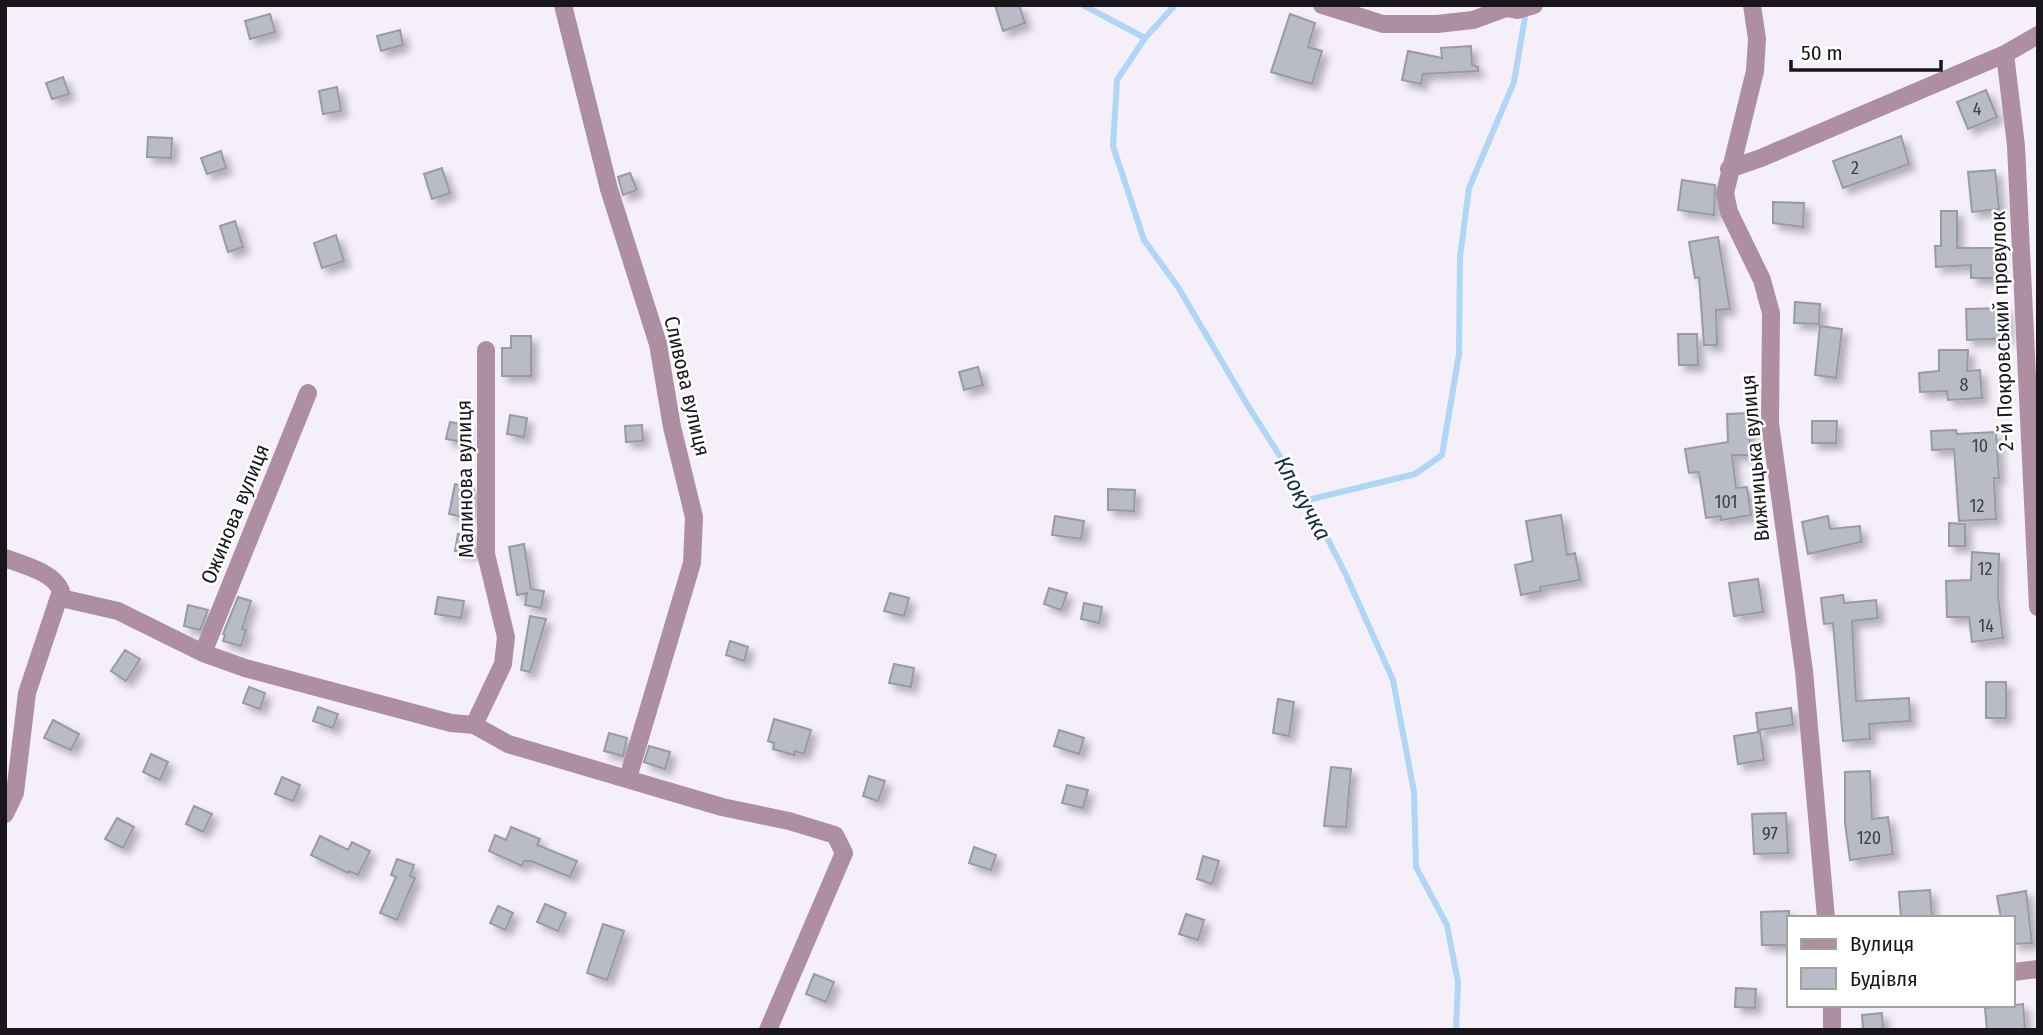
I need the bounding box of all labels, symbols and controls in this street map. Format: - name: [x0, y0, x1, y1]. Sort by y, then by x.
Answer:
- scale bar: [1791, 28, 1941, 72]
- text: 50 m: [1801, 40, 1843, 66]
- house number: 4: [1973, 98, 1982, 120]
- house number: 2: [1851, 157, 1859, 179]
- street label: 2-й Покровський провулок: [1985, 210, 2019, 451]
- street label: Сливова вулиця: [658, 313, 716, 459]
- street label: Вижницька вулиця: [1735, 374, 1775, 542]
- house number: 8: [1960, 374, 1969, 396]
- street label: Малинова вулиця: [451, 400, 479, 558]
- house number: 10: [1972, 435, 1988, 457]
- street label: Ожинова вулиця: [195, 440, 275, 588]
- water label: Клокучка: [1268, 451, 1338, 545]
- house number: 101: [1715, 491, 1737, 513]
- house number: 12: [1970, 495, 1985, 517]
- house number: 12: [1978, 558, 1993, 580]
- house number: 14: [1978, 615, 1994, 637]
- house number: 97: [1762, 823, 1778, 845]
- house number: 120: [1857, 827, 1881, 849]
- legend: [1787, 916, 2015, 1007]
- text: Вулиця: [1850, 931, 1914, 957]
- text: Будівля: [1850, 966, 1918, 992]

